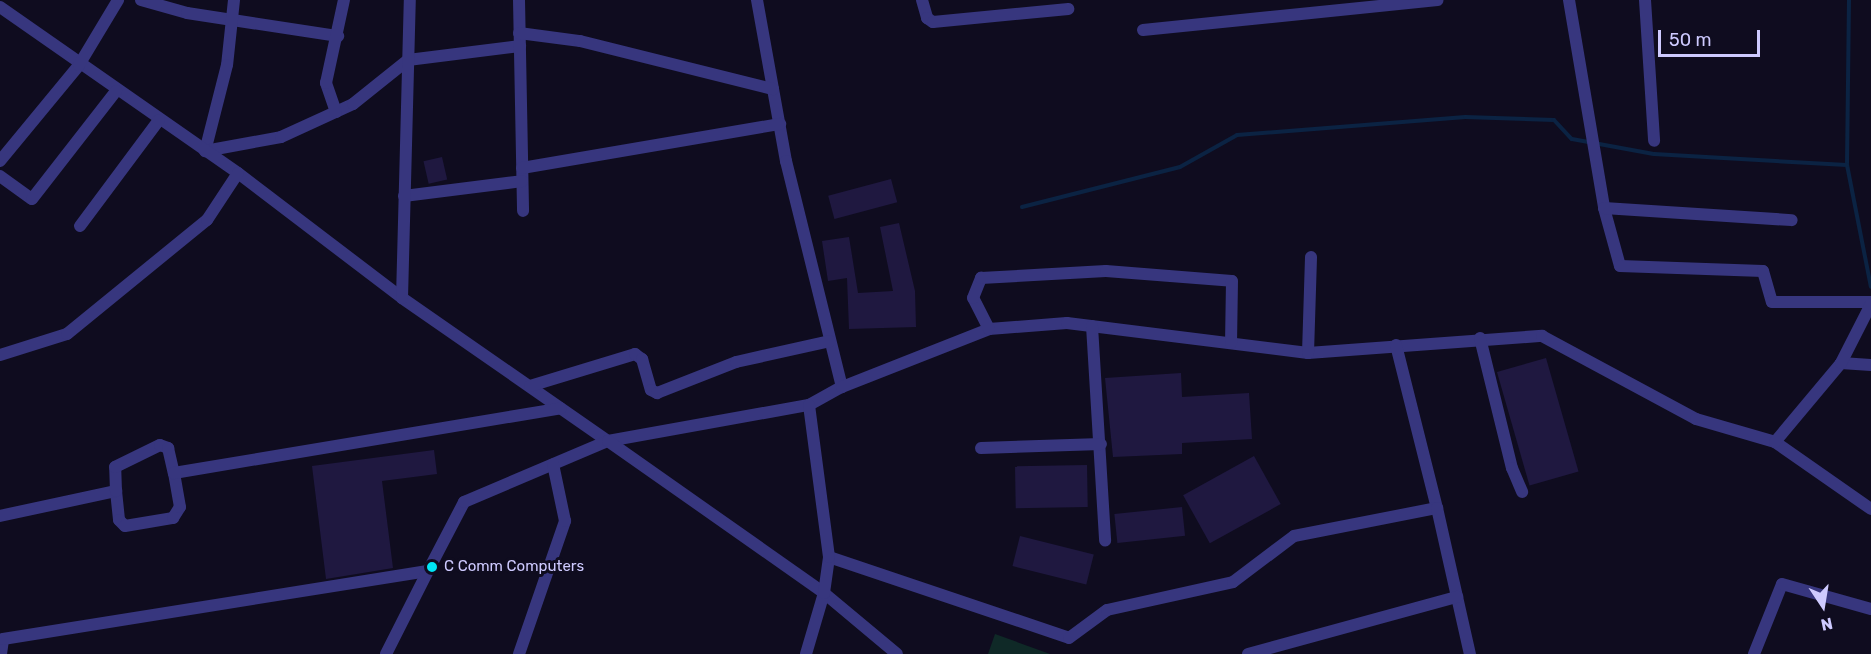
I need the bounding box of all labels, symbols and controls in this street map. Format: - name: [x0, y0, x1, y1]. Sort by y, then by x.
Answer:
- scale bar: [1661, 18, 1763, 56]
- text: 50 m: [1669, 29, 1712, 51]
- place label: C Comm Computers: [444, 558, 584, 576]
- marker: C Comm Computers: [425, 560, 439, 574]
- north arrow: [1793, 576, 1853, 636]
- text: N: [1819, 614, 1834, 635]

